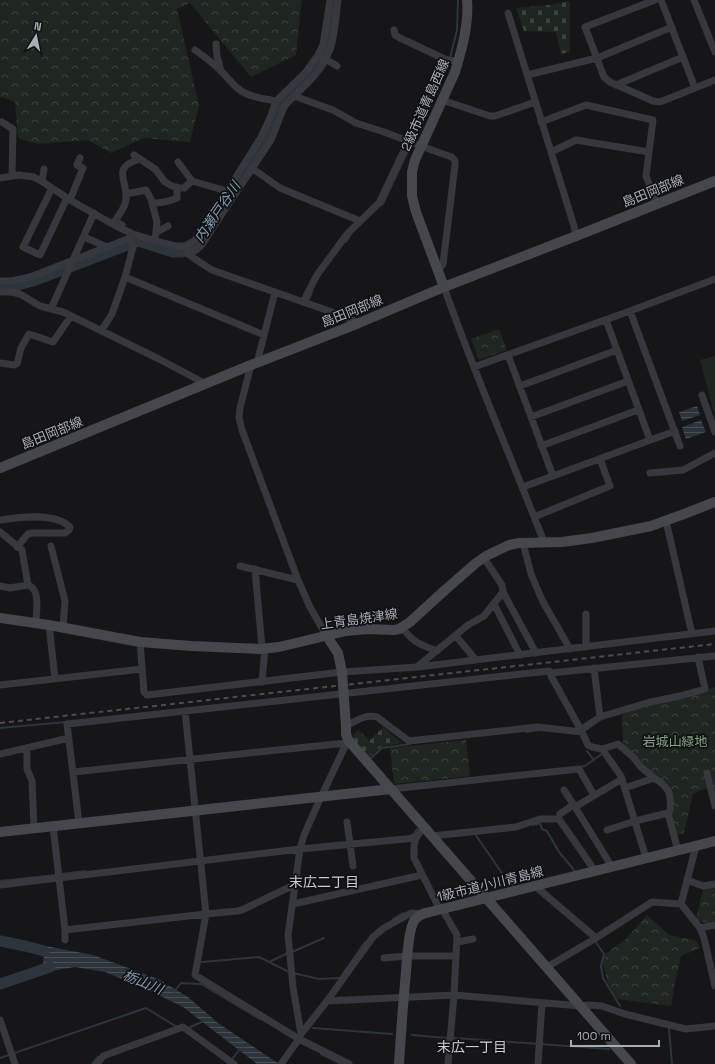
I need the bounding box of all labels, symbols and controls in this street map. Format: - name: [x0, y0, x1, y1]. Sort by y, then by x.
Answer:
- north arrow: [16, 16, 56, 56]
- text: N: [33, 19, 43, 34]
- street label: 2級市道青島西線: [397, 56, 453, 154]
- street label: 島田岡部線: [620, 171, 686, 211]
- water label: 内瀬戸谷川: [190, 176, 245, 246]
- street label: 島田岡部線: [319, 291, 385, 331]
- street label: 島田岡部線: [19, 413, 85, 453]
- street label: 上青島焼津線: [319, 605, 399, 633]
- park label: 岩城山緑地: [642, 733, 708, 750]
- street label: 1級市道小川青島線: [435, 863, 545, 905]
- district label: 末広二丁目: [289, 873, 359, 891]
- water label: 栃山川: [120, 966, 168, 999]
- scale bar: [571, 1022, 659, 1048]
- text: 100 m: [577, 1028, 611, 1044]
- district label: 末広一丁目: [437, 1038, 507, 1056]

